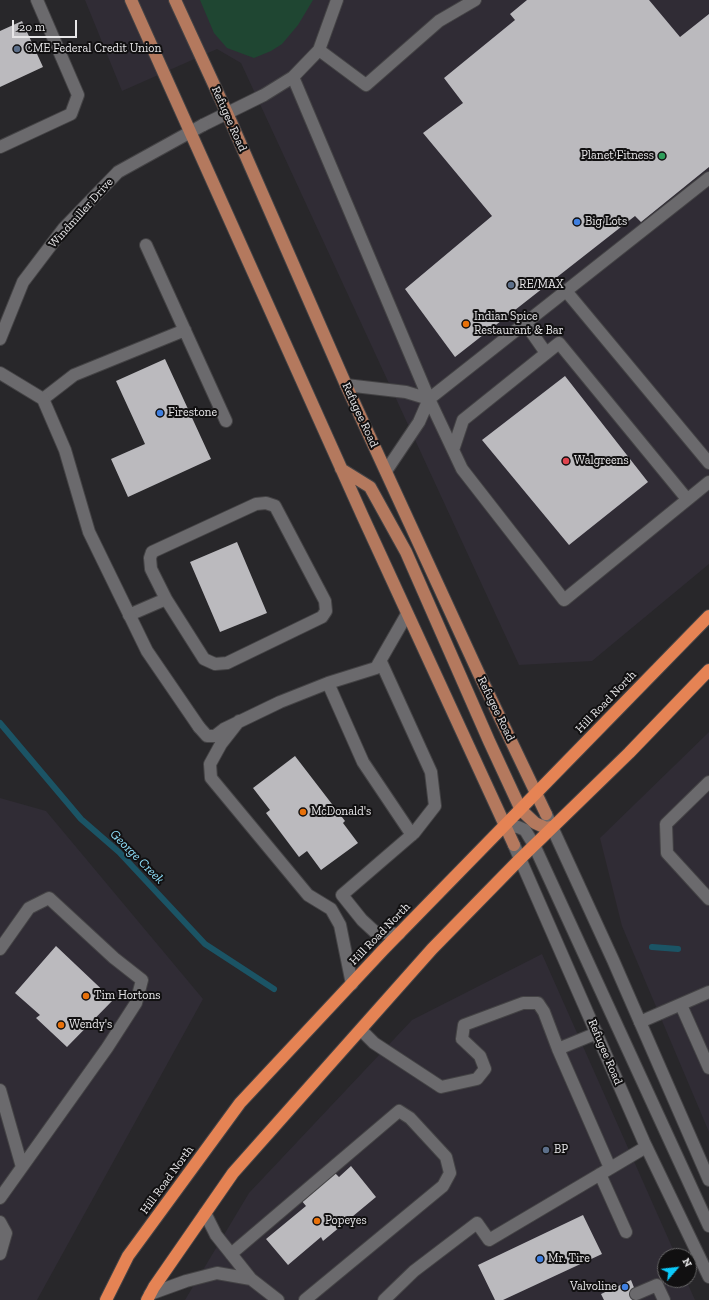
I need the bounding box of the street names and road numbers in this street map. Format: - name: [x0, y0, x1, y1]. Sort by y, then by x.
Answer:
- street label: Refugee Road: [208, 84, 250, 154]
- street label: Windmiller Drive: [46, 175, 116, 251]
- street label: Refugee Road: [339, 380, 381, 450]
- street label: Hill Road North: [573, 668, 639, 736]
- street label: Refugee Road: [474, 674, 518, 744]
- street label: Hill Road North: [347, 900, 413, 968]
- street label: Refugee Road: [585, 1017, 625, 1087]
- street label: Hill Road North: [137, 1143, 197, 1217]

